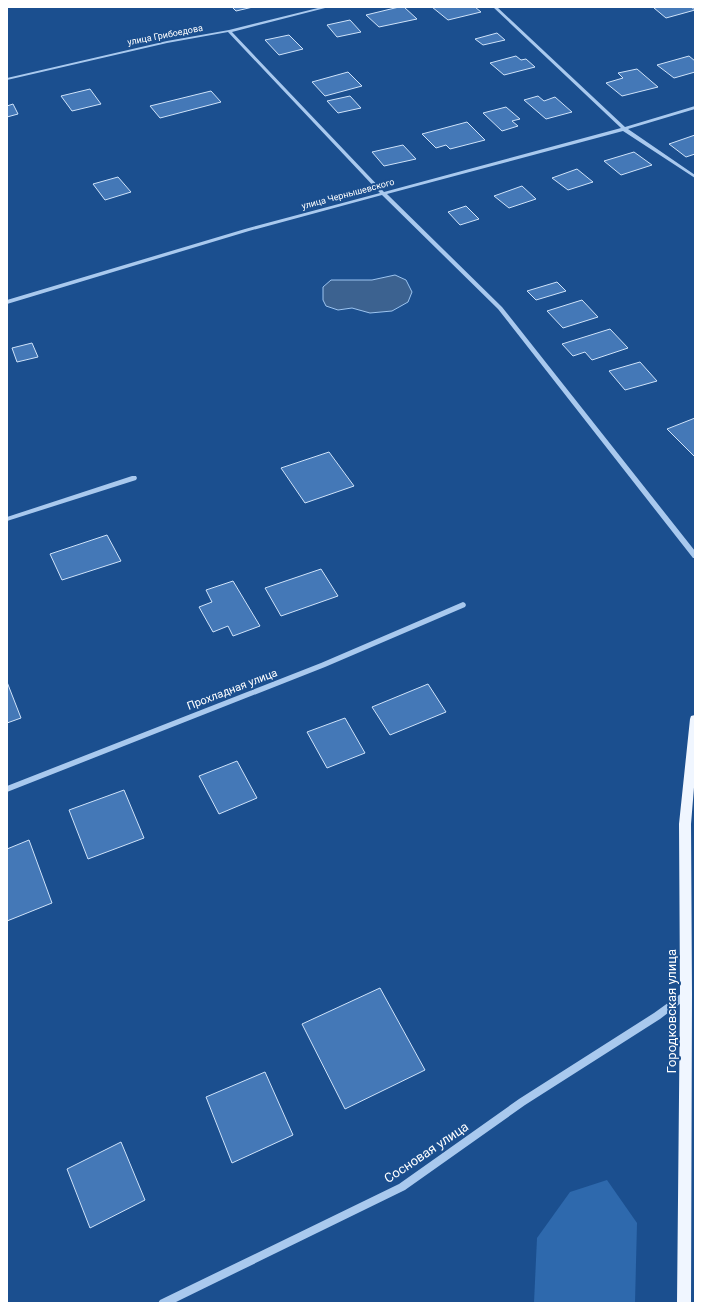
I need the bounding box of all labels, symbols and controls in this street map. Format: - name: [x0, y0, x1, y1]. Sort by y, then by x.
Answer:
- street label: улица Грибоедова: [126, 23, 204, 47]
- street label: улица Чернышевского: [300, 177, 396, 211]
- street label: Прохладная улица: [185, 666, 279, 713]
- street label: Городковская улица: [664, 949, 679, 1073]
- street label: Сосновая улица: [381, 1119, 471, 1186]

